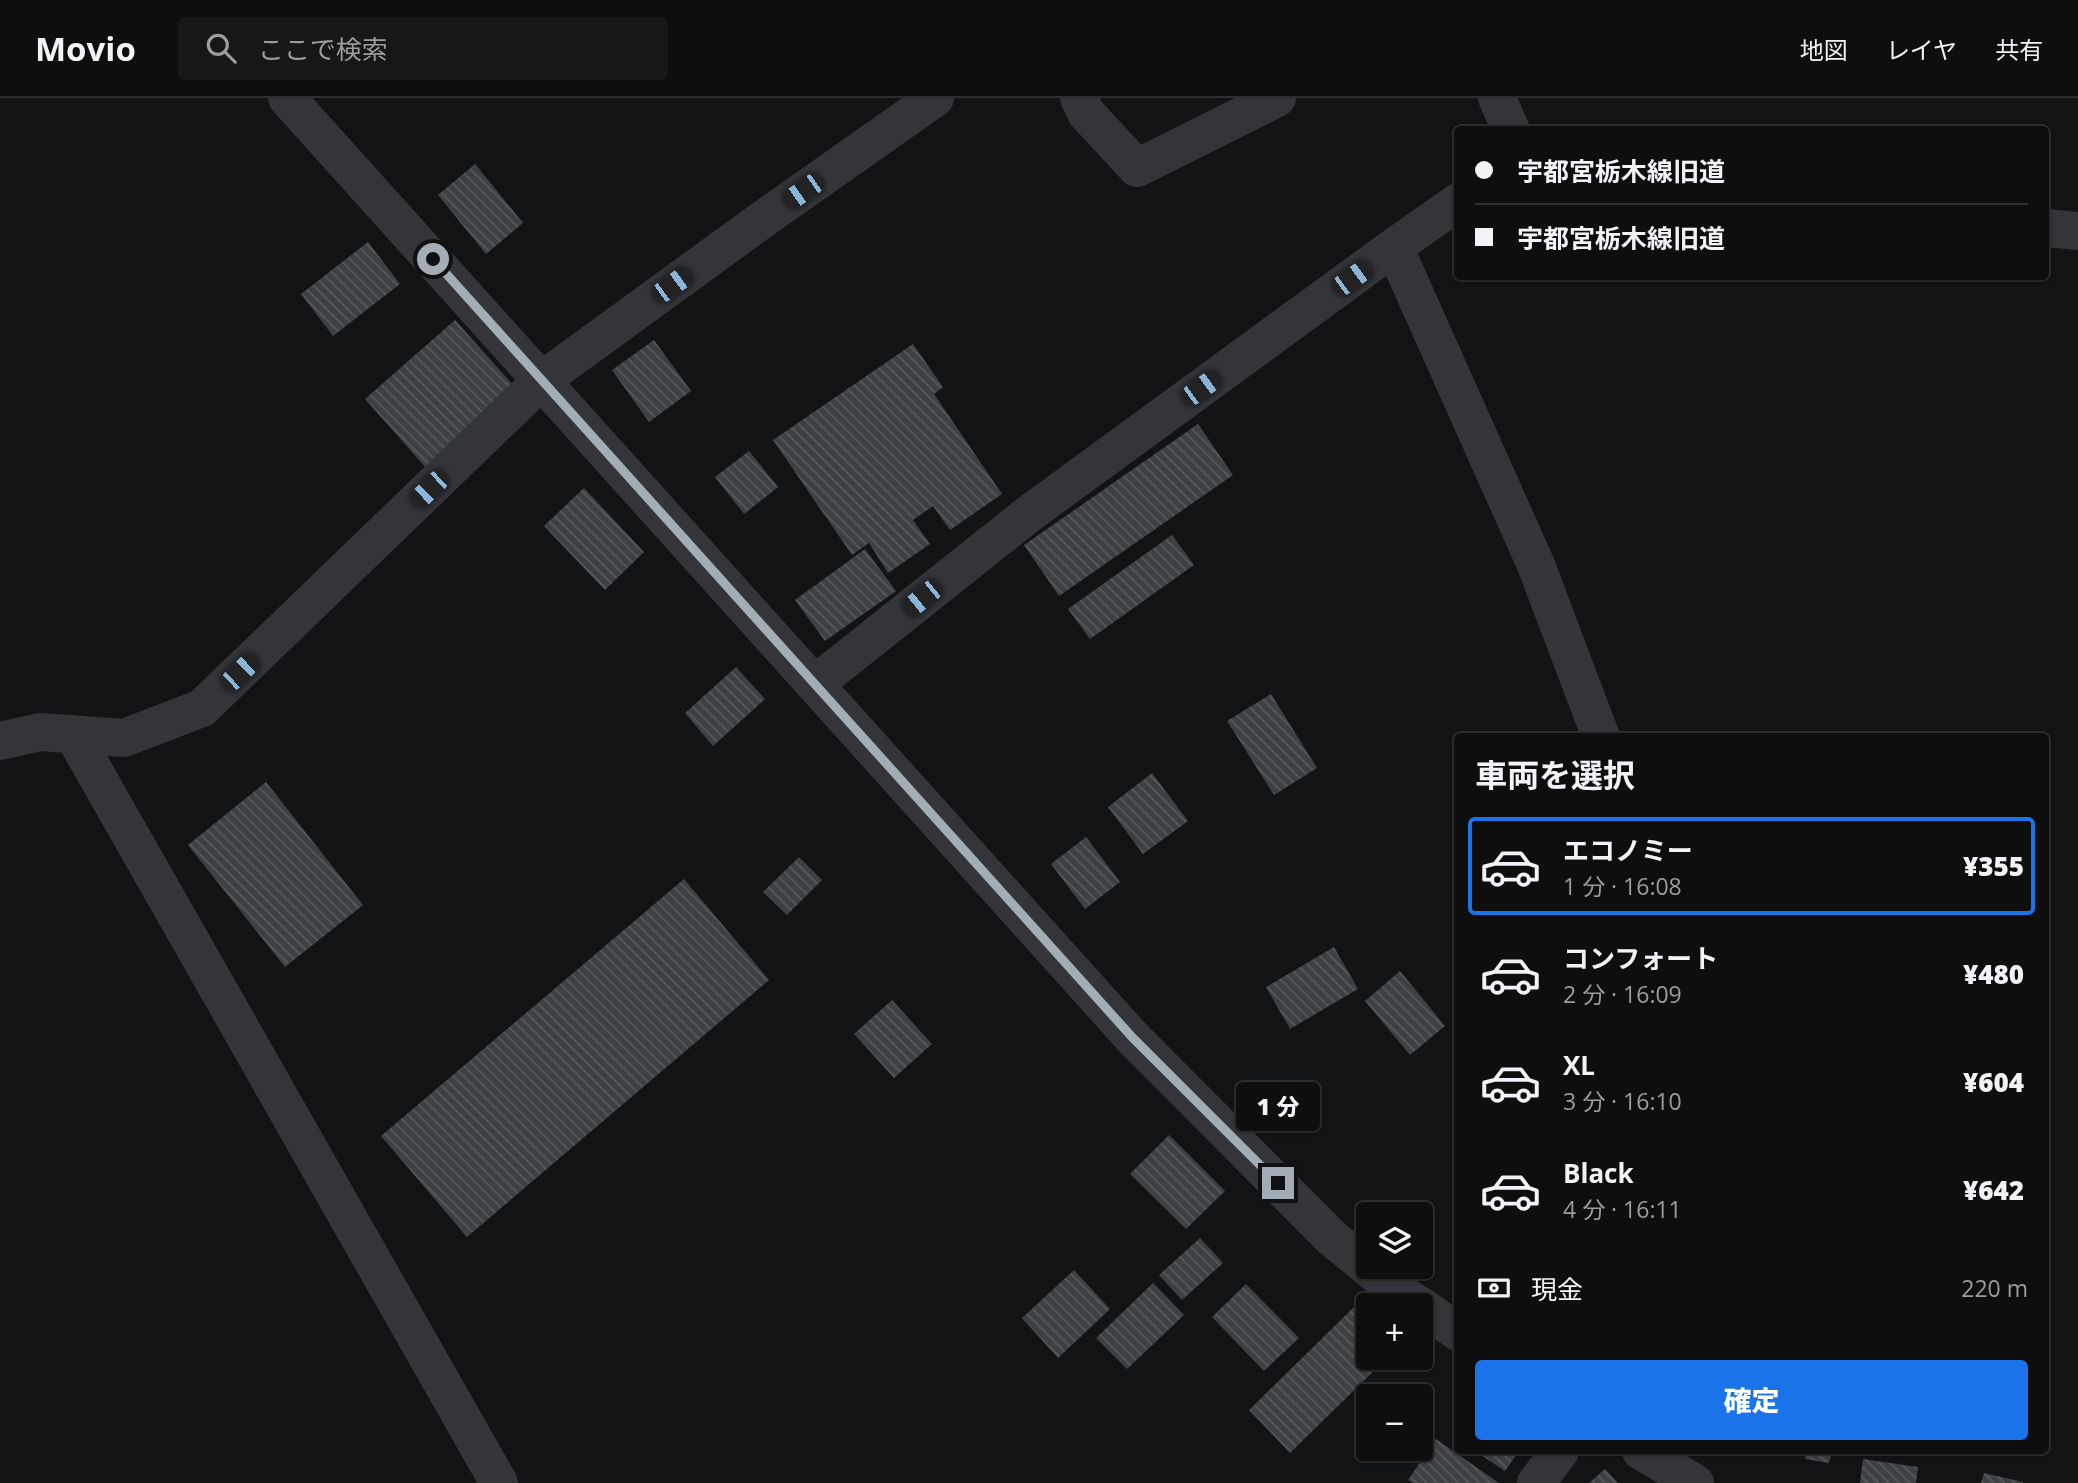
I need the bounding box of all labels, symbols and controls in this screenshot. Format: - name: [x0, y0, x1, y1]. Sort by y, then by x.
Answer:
- search box: [178, 17, 668, 80]
- text: Movio: [35, 26, 136, 71]
- icon: search: [202, 29, 240, 67]
- text: ここで検索: [258, 31, 388, 67]
- text: 地図: [1800, 33, 1848, 66]
- text: レイヤ: [1886, 33, 1957, 66]
- text: 共有: [1995, 33, 2043, 66]
- text: 宇都宮栃木線旧道: [1517, 153, 1725, 189]
- car: [780, 170, 827, 212]
- text: 宇都宮栃木線旧道: [1517, 220, 1725, 256]
- route start: [417, 243, 449, 275]
- car: [1329, 257, 1376, 299]
- car: [649, 264, 696, 306]
- car: [1178, 367, 1225, 409]
- car: [407, 467, 452, 511]
- car: [900, 577, 945, 619]
- car: [218, 650, 263, 694]
- text: 車両を選択: [1475, 753, 1635, 796]
- text: エコノミー: [1563, 832, 1693, 868]
- icon: car: [1479, 835, 1542, 898]
- text: ¥355: [1963, 848, 2024, 884]
- text: 1 分 · 16:08: [1563, 870, 1682, 902]
- text: コンフォート: [1563, 940, 1718, 976]
- icon: car: [1479, 943, 1542, 1006]
- text: ¥480: [1963, 956, 2024, 992]
- text: 2 分 · 16:09: [1563, 978, 1682, 1010]
- text: XL: [1563, 1047, 1595, 1083]
- icon: car: [1479, 1051, 1542, 1114]
- text: ¥604: [1963, 1064, 2024, 1100]
- callout: 1 分: [1236, 1082, 1320, 1130]
- text: 3 分 · 16:10: [1563, 1085, 1682, 1117]
- text: 1 分: [1257, 1090, 1299, 1122]
- text: Black: [1563, 1155, 1634, 1191]
- icon: car: [1479, 1159, 1542, 1222]
- route end: [1262, 1167, 1294, 1199]
- text: ¥642: [1963, 1172, 2024, 1208]
- text: 4 分 · 16:11: [1563, 1193, 1682, 1225]
- map controls: [1356, 1202, 1433, 1461]
- button: layers: [1356, 1202, 1433, 1279]
- icon: cash: [1475, 1269, 1513, 1307]
- text: 現金: [1531, 1271, 1583, 1307]
- text: 220 m: [1961, 1272, 2028, 1304]
- button: +: [1356, 1293, 1433, 1370]
- button: 確定: [1475, 1360, 2028, 1440]
- button: −: [1356, 1384, 1433, 1461]

